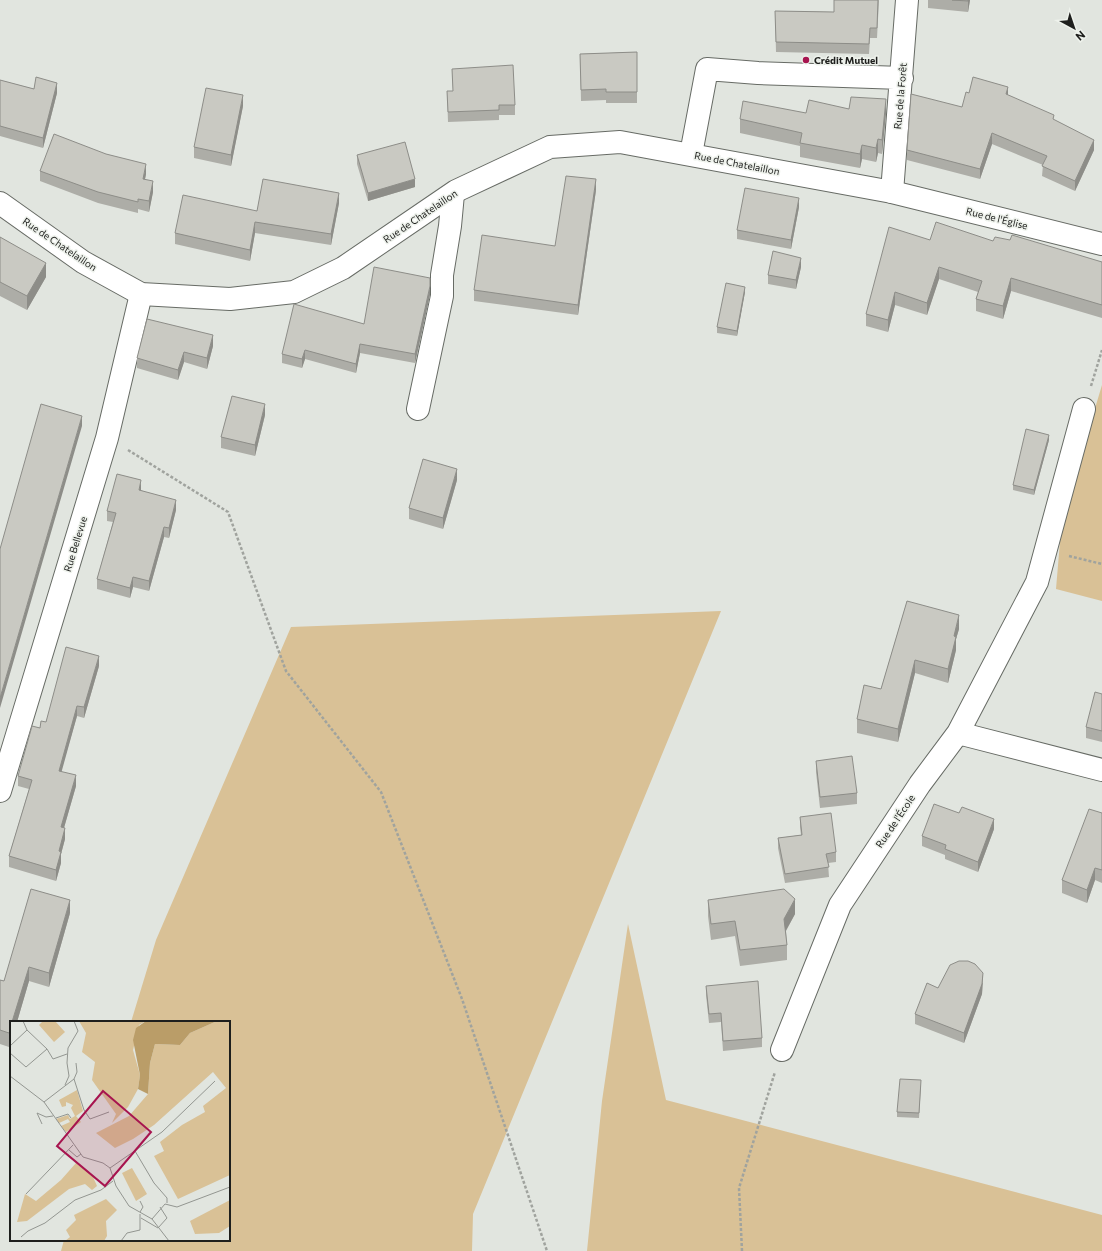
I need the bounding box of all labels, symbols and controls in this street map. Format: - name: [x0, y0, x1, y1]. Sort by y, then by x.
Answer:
- north arrow: [1054, 8, 1094, 48]
- text: N: [1073, 28, 1088, 44]
- place label: Crédit Mutuel: [814, 54, 878, 66]
- marker: Crédit Mutuel: [801, 55, 811, 65]
- street label: Rue de la Forêt: [891, 62, 909, 130]
- street label: Rue de Chatelaillon: [693, 149, 781, 177]
- street label: Rue de Chatelaillon: [381, 187, 459, 245]
- street label: Rue de l'Église: [965, 205, 1029, 231]
- street label: Rue de Chatelaillon: [21, 215, 99, 273]
- street label: Rue Bellevue: [61, 515, 89, 573]
- street label: Rue de l'École: [873, 792, 917, 850]
- inset map: [10, 1021, 230, 1241]

